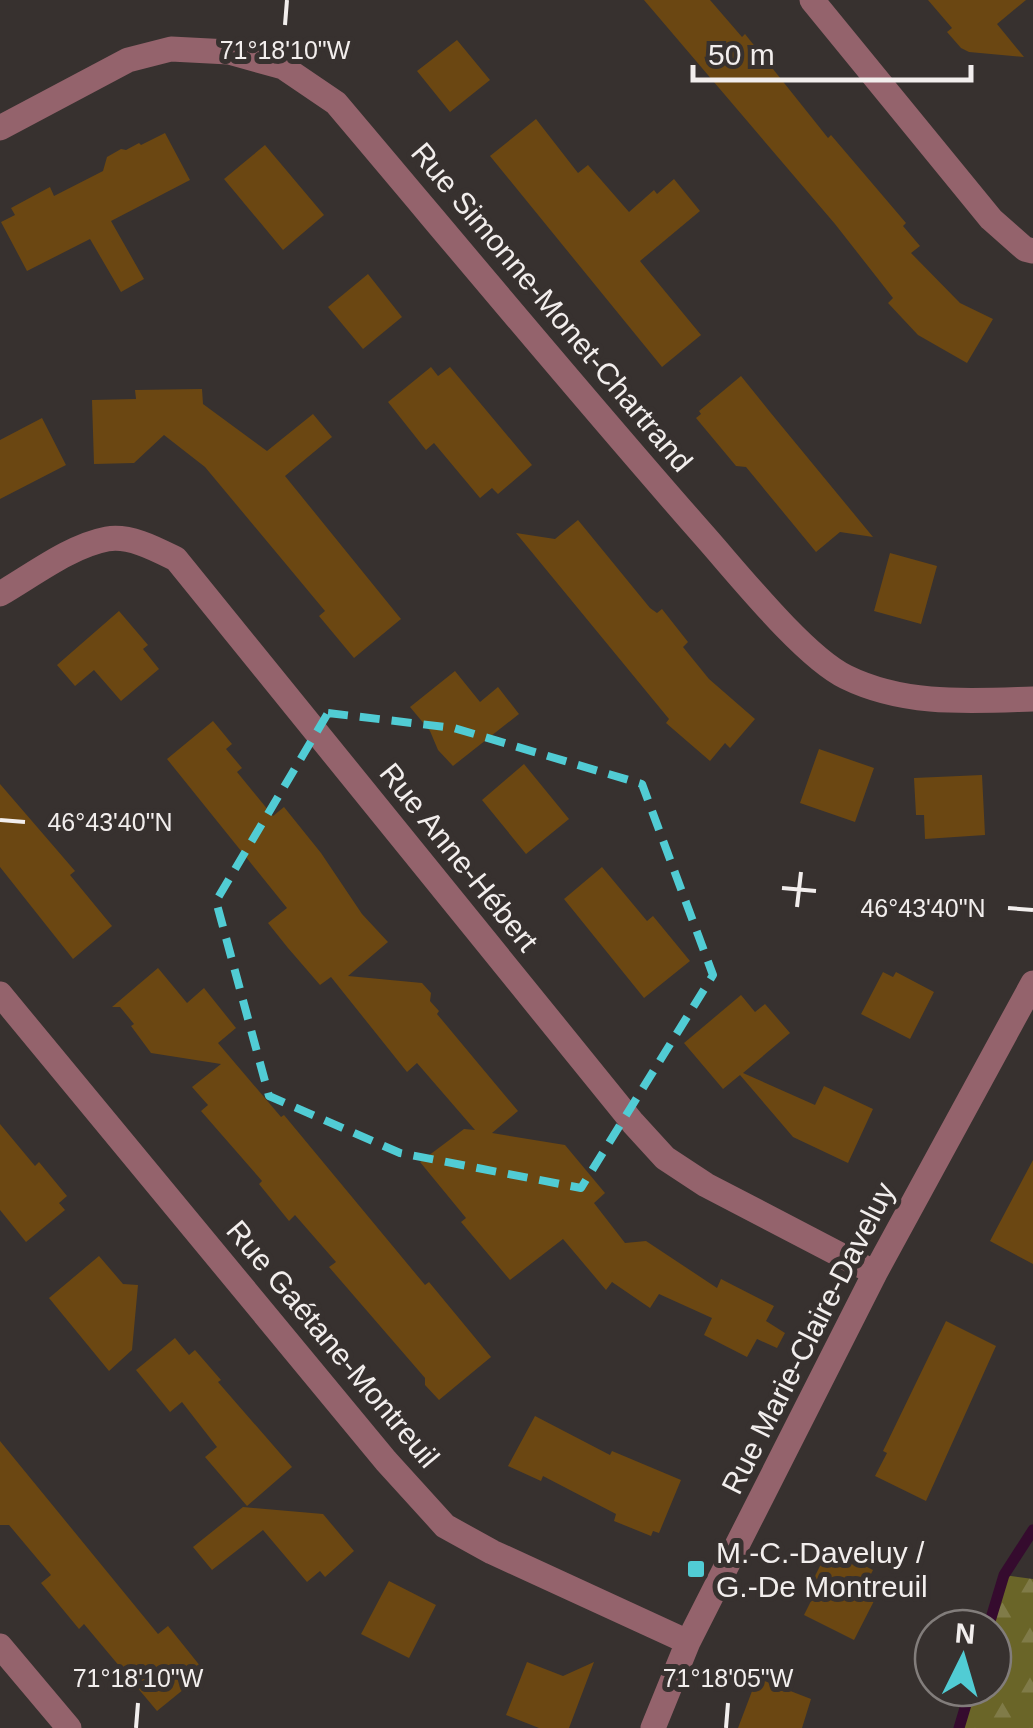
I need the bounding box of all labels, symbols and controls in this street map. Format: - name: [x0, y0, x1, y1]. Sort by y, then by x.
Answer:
- scale bar: [693, 20, 970, 82]
- text: 71°18'10"W: [220, 36, 351, 64]
- text: 50 m: [708, 38, 775, 71]
- street label: Rue Simonne-Monet-Chartrand: [405, 136, 699, 478]
- street label: Rue Anne-Hébert: [373, 757, 545, 958]
- text: 46°43'40"N: [47, 808, 173, 836]
- text: 46°43'40"N: [860, 894, 986, 922]
- street label: Rue Marie-Claire-Daveluy: [715, 1177, 901, 1499]
- street label: Rue Gaétane-Montreuil: [220, 1214, 446, 1474]
- place label: M.-C.-Daveluy / G.-De Montreuil: [716, 1536, 928, 1603]
- marker: M.-C.-Daveluy / G.-De Montreuil: [685, 1558, 707, 1580]
- north arrow: [913, 1608, 1013, 1708]
- text: N: [954, 1617, 977, 1650]
- text: 71°18'10"W: [73, 1664, 204, 1692]
- text: 71°18'05"W: [663, 1664, 794, 1692]

